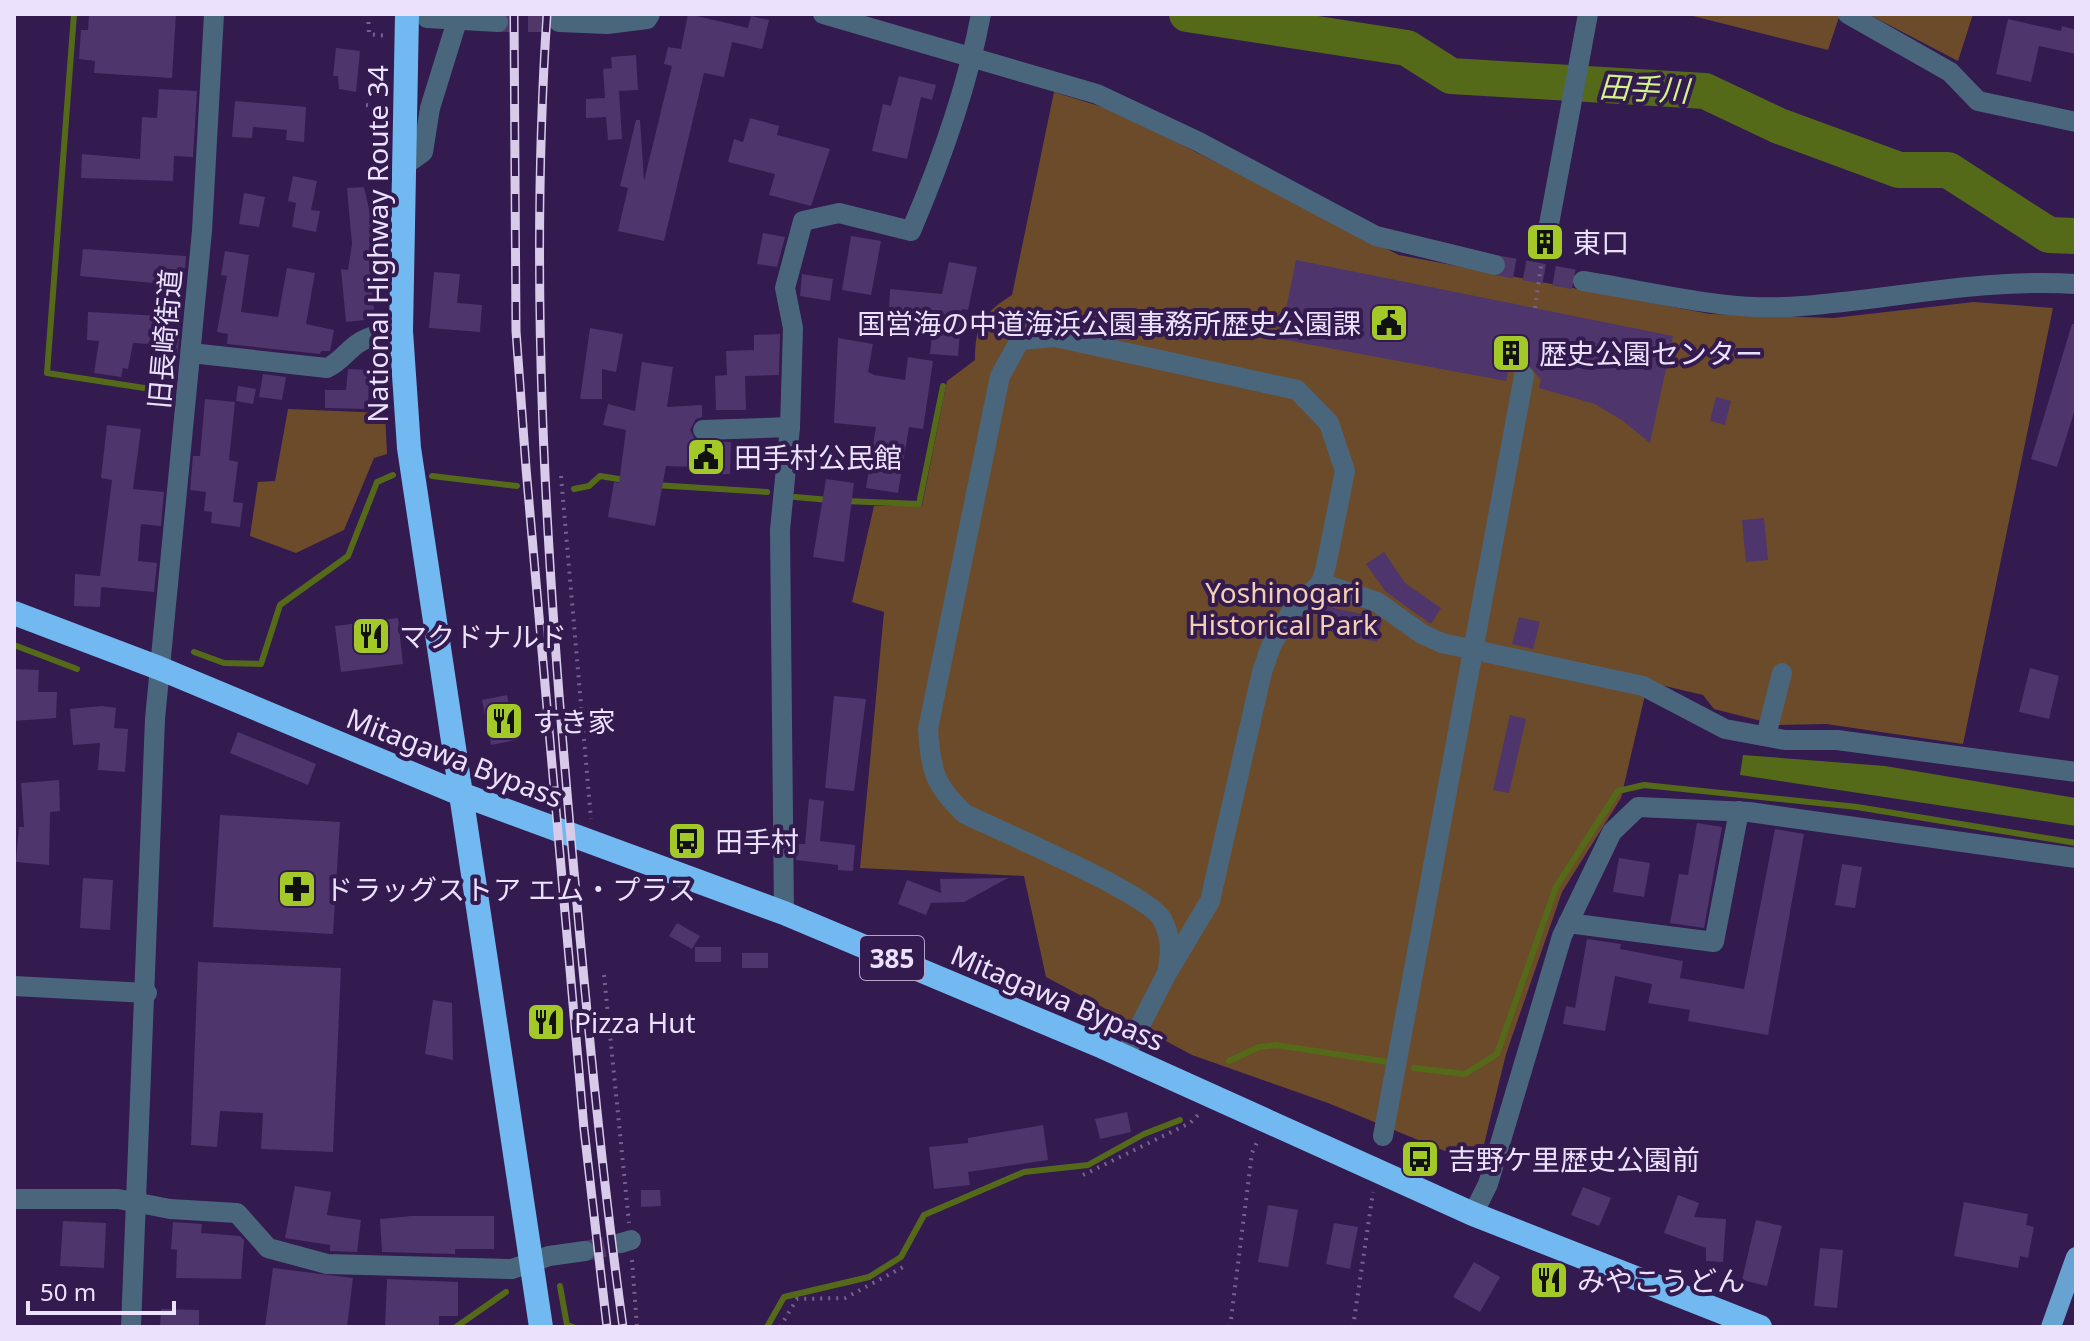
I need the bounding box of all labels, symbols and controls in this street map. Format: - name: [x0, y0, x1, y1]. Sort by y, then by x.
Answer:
- street label: National Highway Route 34: [358, 65, 396, 423]
- water label: 田手川: [1598, 65, 1693, 111]
- building icon: 東口: [1524, 221, 1566, 263]
- place label: 東口: [1573, 223, 1629, 261]
- street label: 旧長崎街道: [139, 268, 189, 410]
- public building icon: 国営海の中道海浜公園事務所歴史公園課: [1368, 302, 1410, 344]
- place label: 国営海の中道海浜公園事務所歴史公園課: [857, 304, 1361, 342]
- building icon: 歴史公園センター: [1490, 332, 1532, 374]
- place label: 歴史公園センター: [1539, 334, 1763, 372]
- public building icon: 田手村公民館: [685, 436, 727, 478]
- place label: 田手村公民館: [734, 438, 902, 476]
- park label: Yoshinogari Historical Park: [1188, 573, 1378, 643]
- restaurant icon: マクドナルド: [350, 615, 392, 657]
- place label: マクドナルド: [399, 617, 567, 655]
- street label: Mitagawa Bypass: [341, 698, 569, 816]
- restaurant icon: すき家: [483, 700, 525, 742]
- place label: すき家: [532, 702, 616, 740]
- bus stop icon: 田手村: [666, 820, 708, 862]
- place label: 田手村: [715, 822, 799, 860]
- pharmacy icon: ドラッグストア エム・プラス: [276, 868, 318, 910]
- place label: ドラッグストア エム・プラス: [325, 870, 696, 908]
- street label: Mitagawa Bypass: [945, 935, 1171, 1059]
- road number: 385: [860, 936, 924, 980]
- restaurant icon: Pizza Hut: [525, 1001, 567, 1043]
- place label: Pizza Hut: [574, 1003, 696, 1041]
- bus stop icon: 吉野ケ里歴史公園前: [1399, 1138, 1441, 1180]
- place label: 吉野ケ里歴史公園前: [1448, 1140, 1700, 1178]
- restaurant icon: みやこうどん: [1528, 1259, 1570, 1301]
- place label: みやこうどん: [1577, 1261, 1745, 1299]
- scale bar: [28, 1265, 174, 1315]
- text: 50 m: [40, 1275, 96, 1308]

